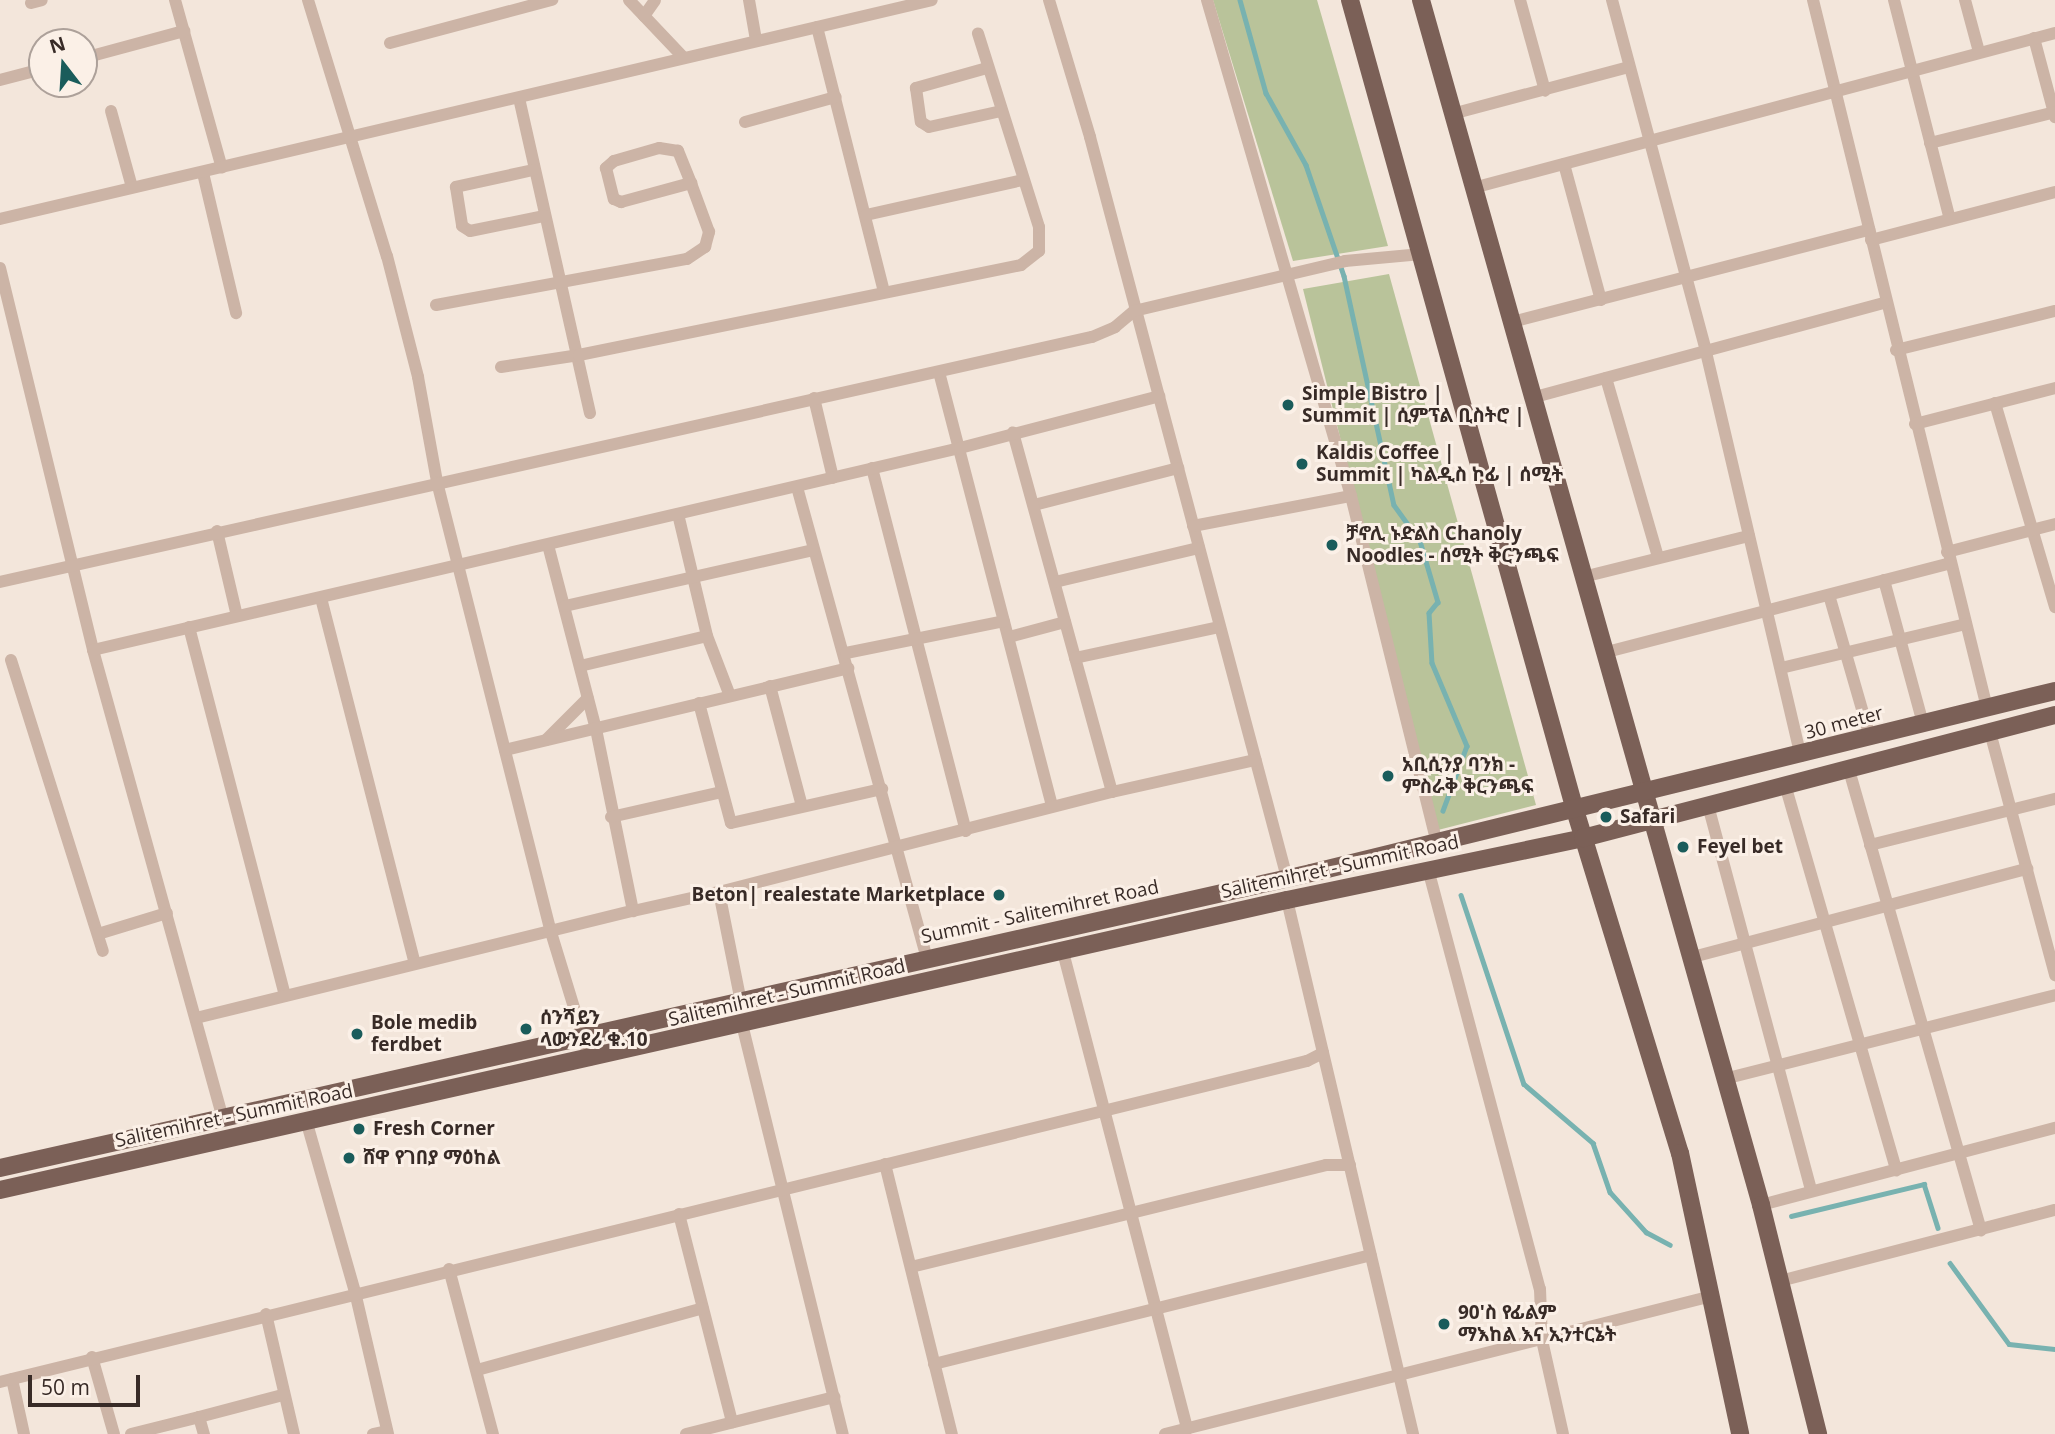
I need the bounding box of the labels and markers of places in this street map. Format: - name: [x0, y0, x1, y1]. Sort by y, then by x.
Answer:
- place label: Simple Bistro | Summit | ሲምፕል ቢስትሮ |: [1302, 383, 1525, 427]
- marker: Simple Bistro | Summit | ሲምፕል ቢስትሮ |: [1280, 397, 1296, 413]
- place label: Kaldis Coffee | Summit | ካልዲስ ኮፊ | ሰሚት: [1316, 442, 1563, 486]
- marker: Kaldis Coffee | Summit | ካልዲስ ኮፊ | ሰሚት: [1294, 456, 1310, 472]
- place label: ቻኖሊ ኑድልስ Chanoly Noodles - ሰሚት ቅርንጫፍ: [1346, 523, 1559, 567]
- marker: ቻኖሊ ኑድልስ Chanoly Noodles - ሰሚት ቅርንጫፍ: [1324, 537, 1340, 553]
- place label: አቢሲንያ ባንክ - ምስራቅ ቅርንጫፍ: [1402, 754, 1534, 798]
- marker: አቢሲንያ ባንክ - ምስራቅ ቅርንጫፍ: [1380, 768, 1396, 784]
- place label: Safari: [1620, 806, 1675, 828]
- marker: Safari: [1598, 809, 1614, 825]
- place label: Feyel bet: [1697, 836, 1783, 858]
- marker: Feyel bet: [1675, 839, 1691, 855]
- place label: Beton| realestate Marketplace: [692, 884, 985, 906]
- marker: Beton| realestate Marketplace: [991, 887, 1007, 903]
- place label: ሰንሻይን ላውንደሪ ቁ.10: [540, 1007, 648, 1051]
- place label: Bole medib ferdbet: [371, 1012, 477, 1056]
- marker: ሰንሻይን ላውንደሪ ቁ.10: [518, 1021, 534, 1037]
- marker: Bole medib ferdbet: [349, 1026, 365, 1042]
- place label: Fresh Corner: [373, 1118, 495, 1140]
- marker: Fresh Corner: [351, 1121, 367, 1137]
- place label: ሸዋ የገበያ ማዕከል: [363, 1147, 501, 1169]
- marker: ሸዋ የገበያ ማዕከል: [341, 1150, 357, 1166]
- place label: 90'ስ የፊልም ማእከል እና ኢንተርኔት: [1458, 1302, 1616, 1346]
- marker: 90'ስ የፊልም ማእከል እና ኢንተርኔት: [1436, 1316, 1452, 1332]

